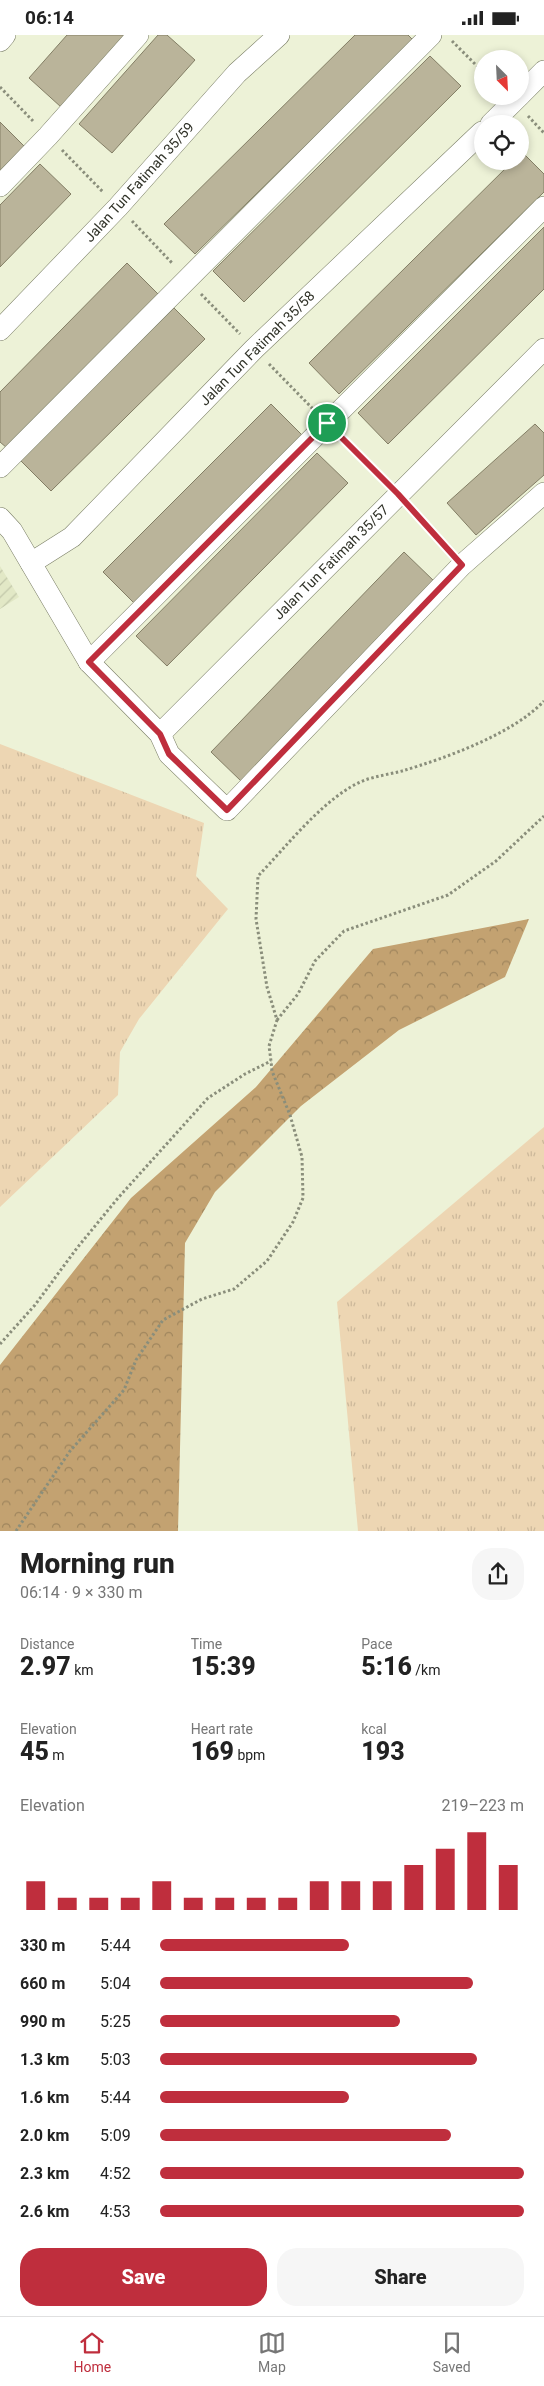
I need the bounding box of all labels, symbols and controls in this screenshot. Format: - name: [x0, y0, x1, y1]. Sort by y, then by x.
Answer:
- text: 06:14: [25, 6, 74, 29]
- north arrow: [474, 50, 529, 105]
- map controls: [474, 50, 529, 170]
- button: locate: [474, 115, 529, 170]
- street label: Jalan Tun Fatimah 35/59: [81, 119, 197, 245]
- street label: Jalan Tun Fatimah 35/58: [196, 287, 318, 409]
- pin: [306, 402, 348, 444]
- icon: arrive: [313, 409, 341, 437]
- street label: Jalan Tun Fatimah 35/57: [270, 501, 392, 623]
- text: Morning run: [20, 1547, 175, 1580]
- button: share: [472, 1548, 524, 1600]
- text: 06:14 · 9 × 330 m: [20, 1583, 142, 1602]
- text: Distance: [20, 1636, 75, 1652]
- text: Time: [191, 1636, 222, 1652]
- text: Pace: [361, 1636, 392, 1652]
- text: 2.97: [20, 1652, 71, 1681]
- text: 15:39: [191, 1652, 256, 1681]
- text: 5:16: [361, 1652, 412, 1681]
- text: km: [71, 1662, 94, 1678]
- text: /km: [412, 1662, 440, 1678]
- text: Elevation: [20, 1721, 77, 1737]
- text: Heart rate: [191, 1721, 253, 1737]
- text: kcal: [361, 1721, 387, 1737]
- text: 45: [20, 1737, 49, 1766]
- text: 169: [191, 1737, 234, 1766]
- text: 193: [361, 1737, 405, 1766]
- text: m: [49, 1747, 65, 1763]
- text: bpm: [234, 1747, 265, 1763]
- text: Elevation: [20, 1796, 85, 1815]
- text: 219–223 m: [442, 1796, 524, 1815]
- text: 330 m: [20, 1936, 65, 1955]
- text: 5:44: [100, 1936, 131, 1955]
- text: 660 m: [20, 1974, 65, 1993]
- text: 5:04: [100, 1974, 131, 1993]
- text: 990 m: [20, 2012, 65, 2031]
- text: 5:25: [100, 2012, 131, 2031]
- text: 1.3 km: [20, 2050, 69, 2069]
- text: 5:03: [100, 2050, 131, 2069]
- text: 1.6 km: [20, 2088, 69, 2107]
- text: 5:44: [100, 2088, 131, 2107]
- text: 2.0 km: [20, 2126, 69, 2145]
- text: 5:09: [100, 2126, 131, 2145]
- text: 2.3 km: [20, 2164, 69, 2183]
- text: 4:52: [100, 2164, 131, 2183]
- text: 2.6 km: [20, 2202, 69, 2221]
- text: 4:53: [100, 2202, 131, 2221]
- button: Save: [20, 2248, 267, 2306]
- button: Share: [277, 2248, 524, 2306]
- tab: Home: [73, 2329, 111, 2375]
- tab: Map: [258, 2329, 286, 2375]
- tab: Saved: [433, 2329, 471, 2375]

